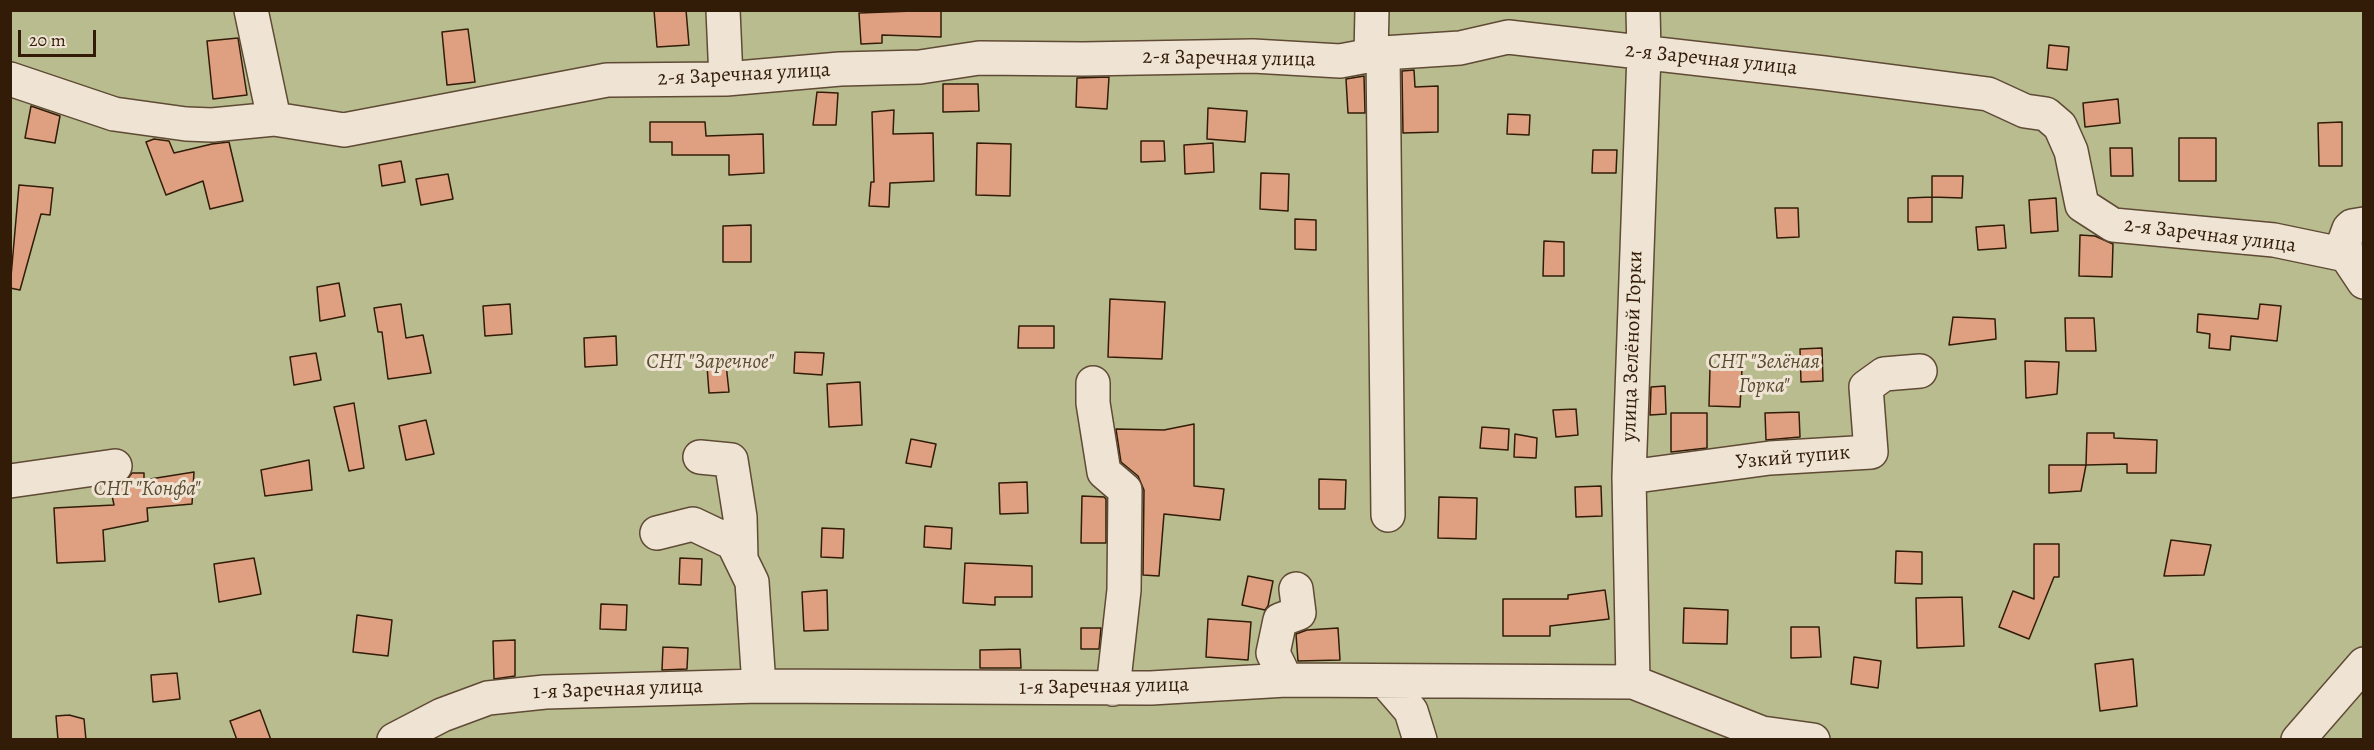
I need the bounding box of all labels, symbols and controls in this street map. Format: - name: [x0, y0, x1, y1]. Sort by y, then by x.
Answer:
- scale bar: [21, 18, 99, 56]
- text: 20 m: [29, 28, 66, 52]
- street label: 2-я Заречная улица: [1624, 38, 1798, 82]
- street label: 2-я Заречная улица: [1142, 45, 1316, 73]
- street label: 2-я Заречная улица: [657, 58, 831, 92]
- street label: 2-я Заречная улица: [2123, 213, 2297, 259]
- street label: улица Зелёной Горки: [1617, 250, 1649, 442]
- park label: СНТ "Заречное": [646, 350, 774, 376]
- park label: СНТ "Зелёная Горка": [1708, 350, 1820, 400]
- street label: Узкий тупик: [1735, 440, 1851, 476]
- park label: СНТ "Конфа": [93, 477, 201, 503]
- street label: 1-я Заречная улица: [1019, 673, 1189, 701]
- street label: 1-я Заречная улица: [532, 674, 704, 706]

